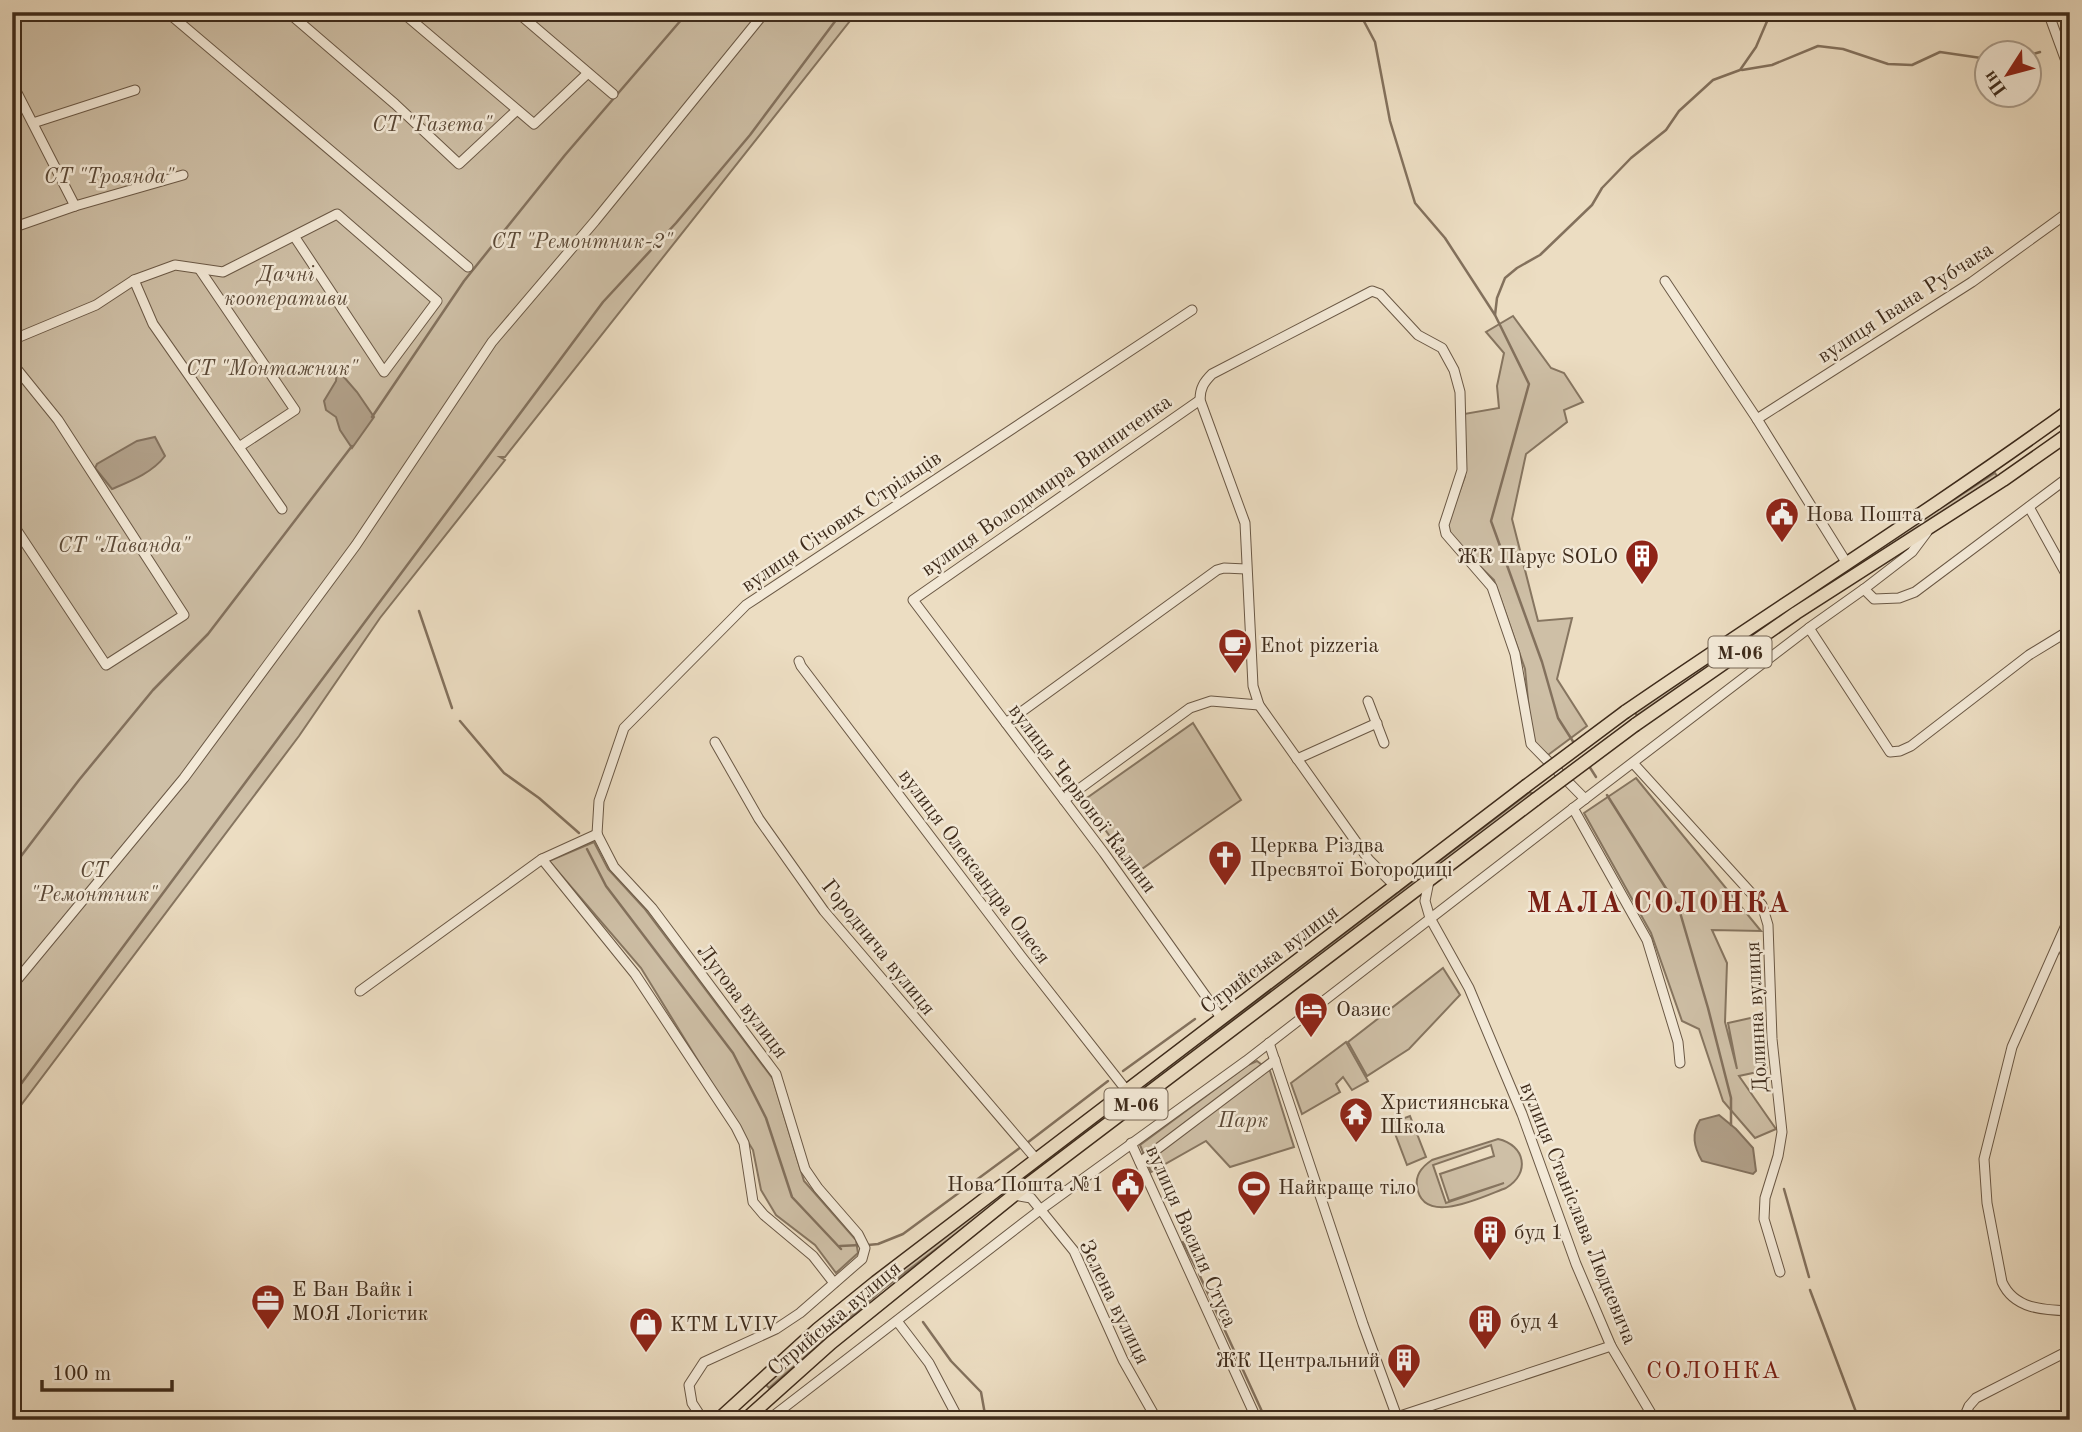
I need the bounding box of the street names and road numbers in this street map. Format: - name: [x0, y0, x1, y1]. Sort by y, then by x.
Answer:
- street label: вулиця Івана Рубчака: [1814, 239, 1997, 368]
- street label: вулиця Володимира Винниченка: [918, 391, 1176, 581]
- street label: вулиця Січових Стрільців: [738, 448, 946, 597]
- road number: М-06: [1708, 636, 1772, 667]
- street label: вулиця Червоної Калини: [1004, 700, 1160, 897]
- street label: вулиця Олександра Олеся: [894, 766, 1054, 968]
- street label: Городнича вулиця: [817, 876, 939, 1020]
- street label: Стрийська вулиця: [1197, 902, 1343, 1019]
- street label: Лугова вулиця: [692, 941, 791, 1063]
- street label: Долинна вулиця: [1743, 941, 1772, 1093]
- street label: вулиця Станіслава Людкевича: [1515, 1080, 1640, 1348]
- road number: М-06: [1104, 1088, 1168, 1120]
- street label: вулиця Василя Стуса: [1141, 1143, 1240, 1331]
- street label: Зелена вулиця: [1075, 1237, 1153, 1368]
- street label: Стрийська вулиця: [764, 1258, 906, 1381]

